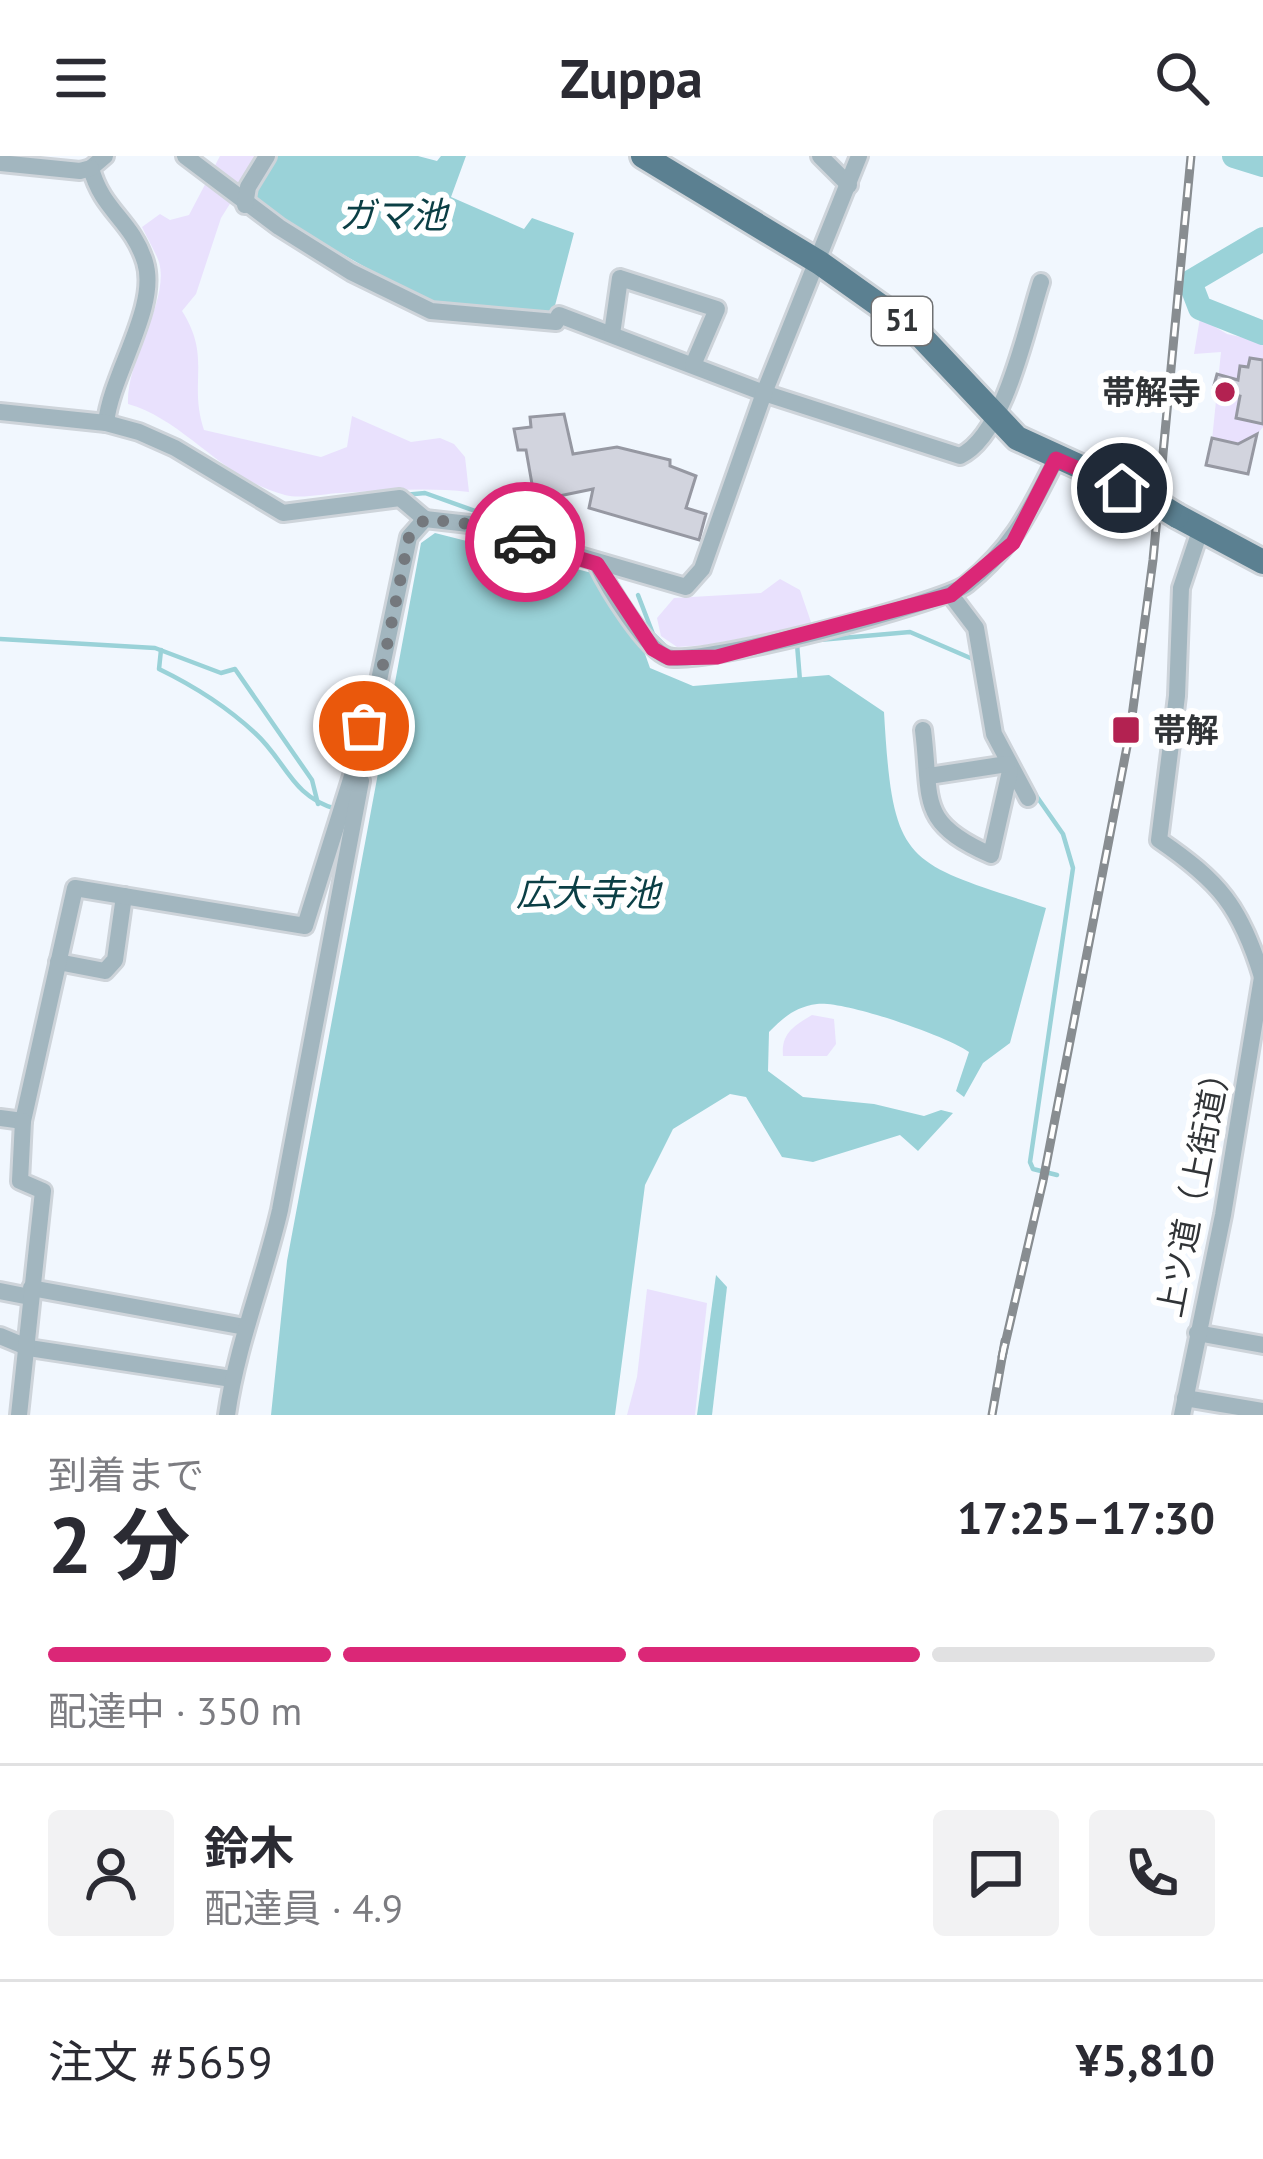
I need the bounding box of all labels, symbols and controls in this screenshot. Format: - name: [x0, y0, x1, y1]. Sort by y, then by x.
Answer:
- text: Zuppa: [560, 43, 703, 113]
- icon: menu: [48, 45, 114, 111]
- icon: search: [1149, 45, 1215, 111]
- water label: ガマ池: [339, 191, 450, 238]
- road number: 51: [872, 297, 932, 345]
- place label: 帯解寺: [1102, 370, 1201, 413]
- marker: 帯解寺: [1212, 379, 1238, 405]
- pin: [1071, 437, 1173, 539]
- icon: home: [1089, 455, 1155, 521]
- courier: [465, 482, 585, 602]
- icon: car: [492, 509, 558, 575]
- pin: [313, 675, 415, 777]
- icon: bag: [331, 693, 397, 759]
- place label: 帯解: [1153, 708, 1219, 751]
- marker: 帯解: [1110, 714, 1142, 746]
- water label: 広大寺池: [516, 869, 663, 916]
- street label: 上ツ道（上街道）: [1147, 1053, 1240, 1321]
- text: 到着まで: [48, 1449, 204, 1500]
- text: 17:25–17:30: [957, 1488, 1215, 1546]
- text: 2 分: [48, 1494, 190, 1595]
- text: 配達中 · 350 m: [48, 1685, 302, 1736]
- button: person: [48, 1810, 174, 1936]
- button: chat: [933, 1810, 1059, 1936]
- button: phone: [1089, 1810, 1215, 1936]
- text: 鈴木: [204, 1818, 294, 1876]
- text: 配達員 · 4.9: [204, 1882, 403, 1933]
- text: ¥5,810: [1076, 2030, 1215, 2088]
- text: 注文 #5659: [48, 2032, 273, 2090]

